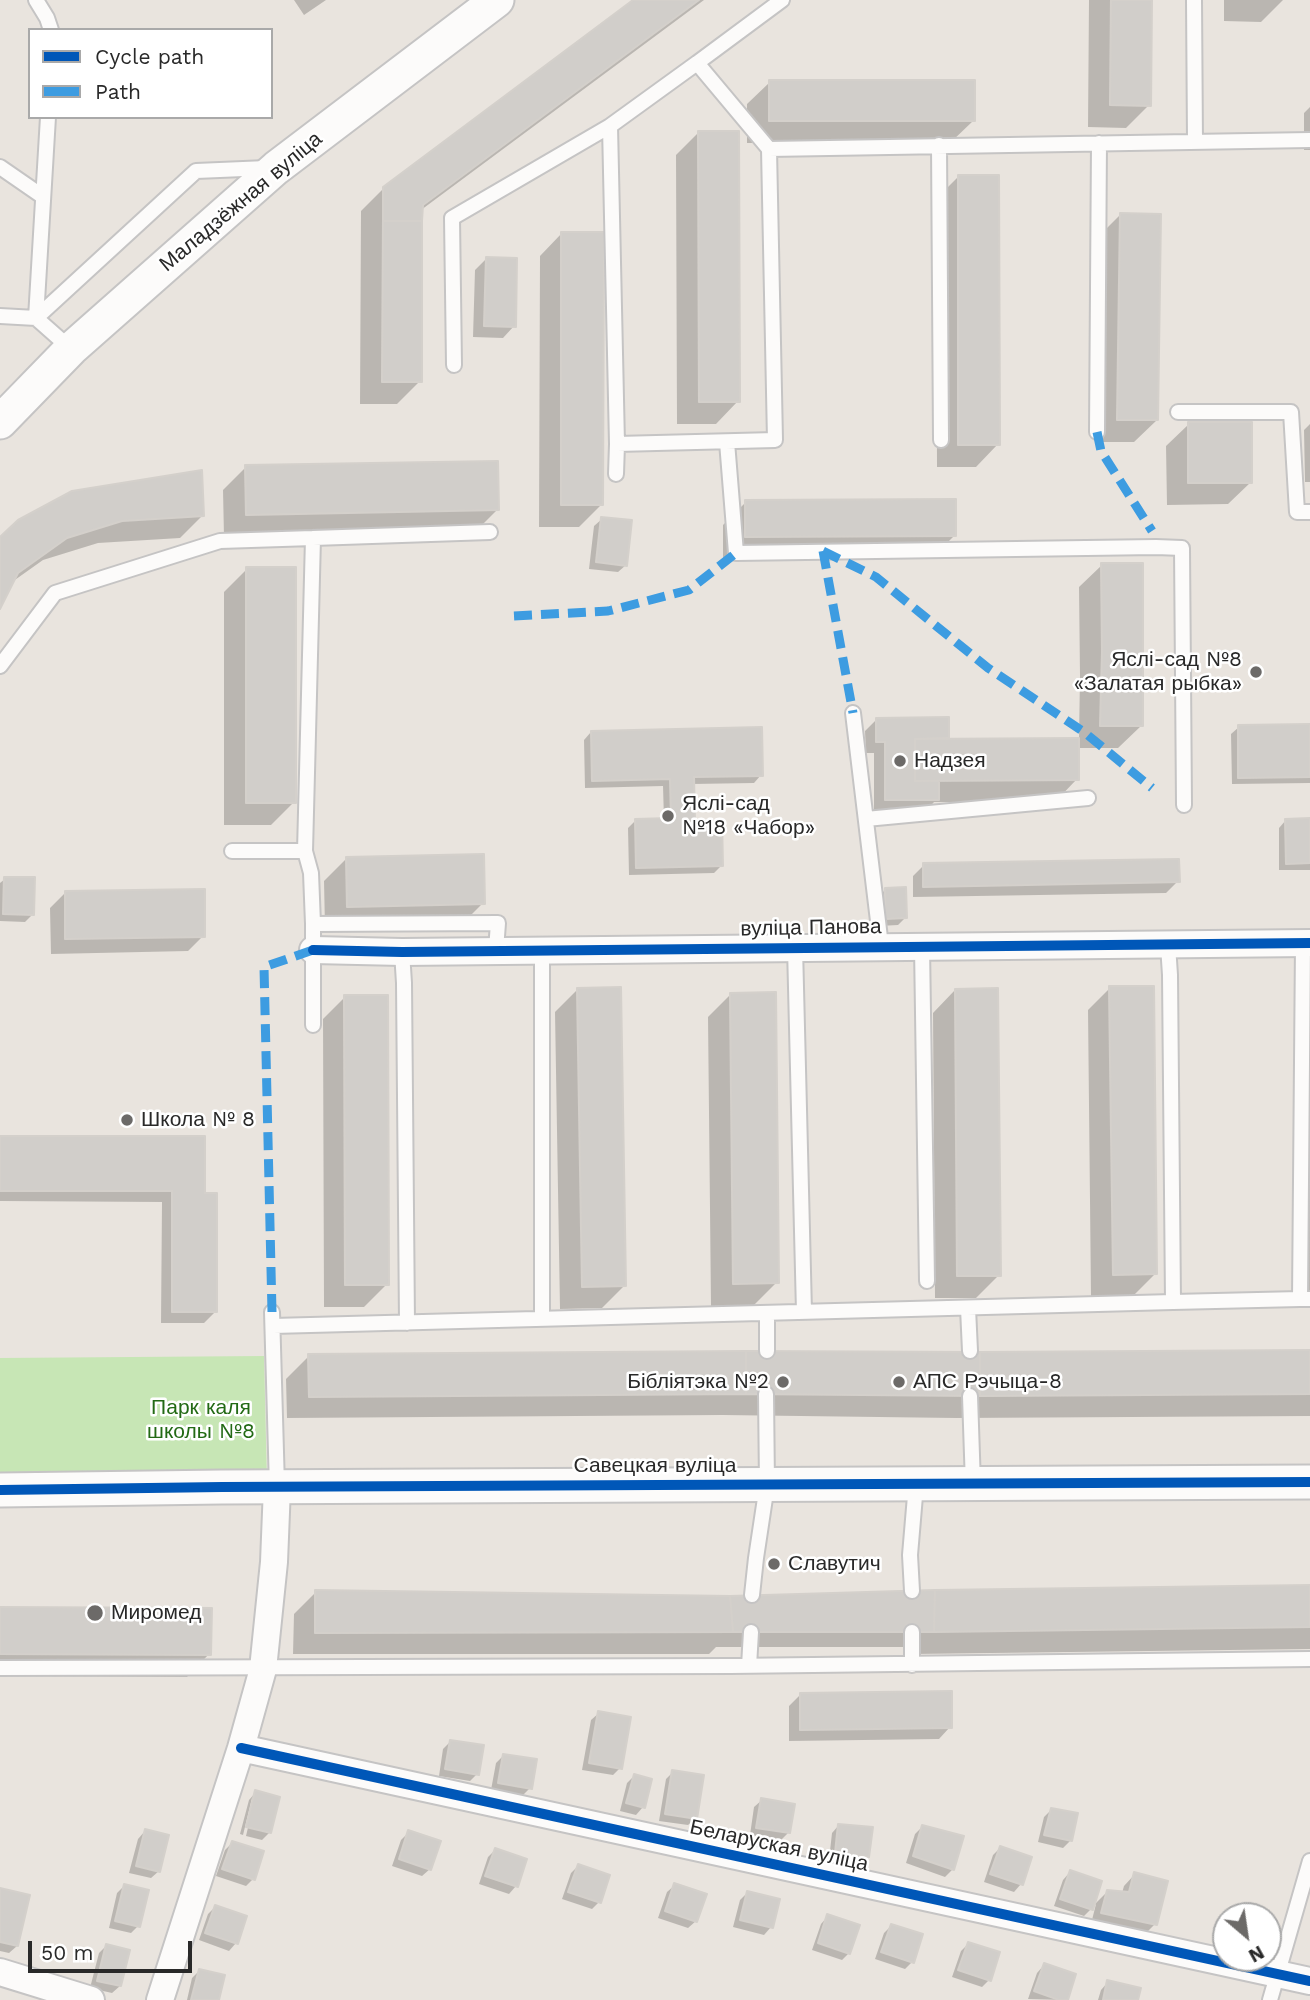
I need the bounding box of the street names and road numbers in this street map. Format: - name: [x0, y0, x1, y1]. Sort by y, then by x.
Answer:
- street label: Маладзёжная вуліца: [155, 127, 327, 277]
- street label: вуліца Панова: [740, 914, 882, 942]
- street label: Савецкая вуліца: [574, 1453, 736, 1479]
- street label: Беларуская вуліца: [687, 1815, 871, 1877]

